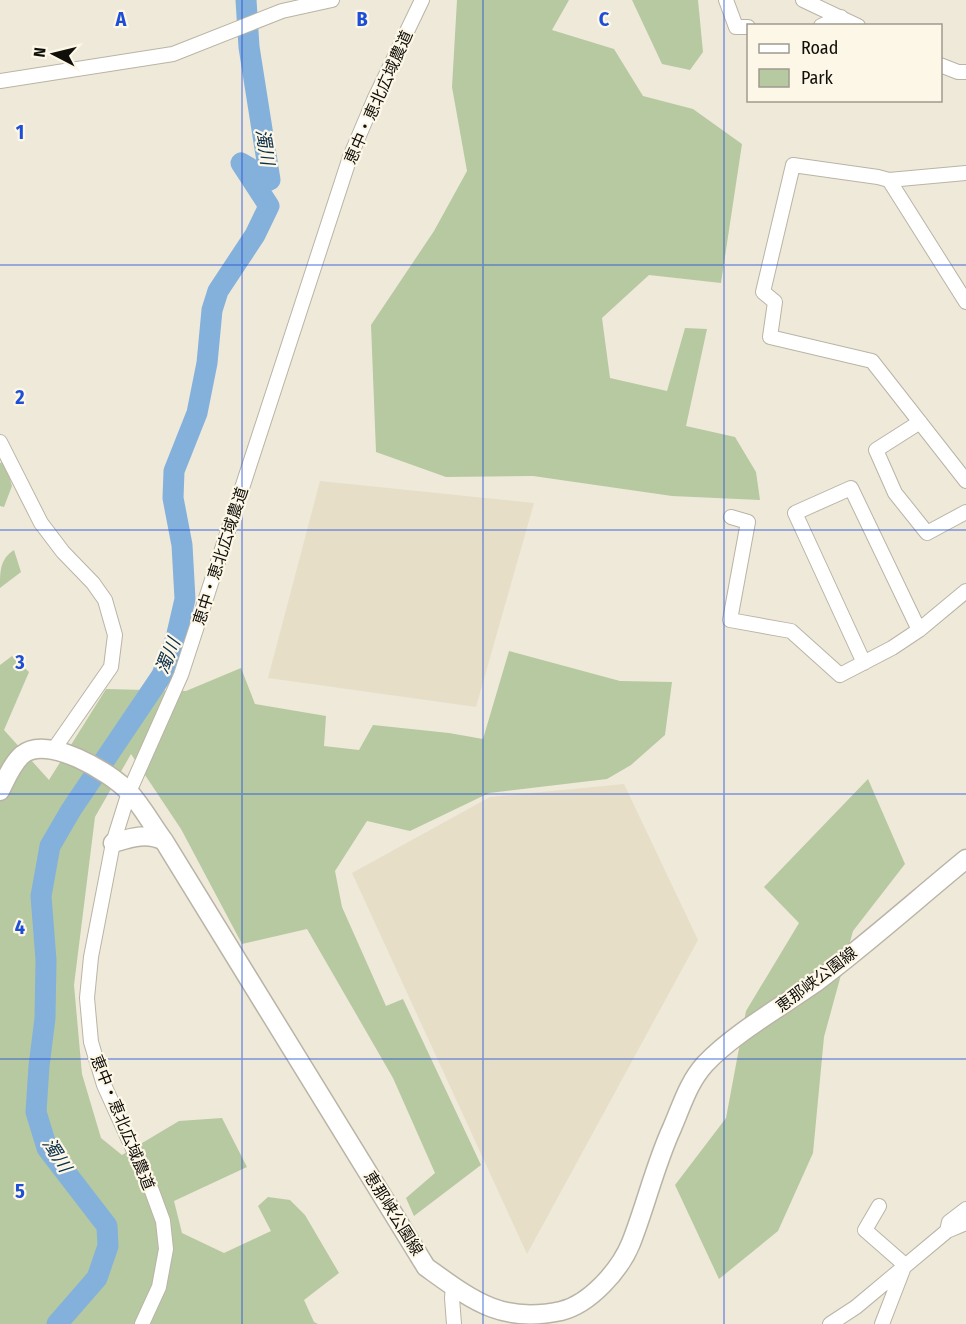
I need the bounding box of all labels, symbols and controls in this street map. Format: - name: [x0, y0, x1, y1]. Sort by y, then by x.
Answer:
- text: A: [115, 7, 128, 31]
- text: B: [356, 7, 368, 31]
- text: C: [599, 7, 610, 31]
- north arrow: [24, 24, 84, 84]
- legend: [747, 24, 942, 102]
- street label: 恵中・恵北広域農道: [340, 28, 416, 167]
- text: Road: [801, 37, 838, 59]
- text: N: [30, 46, 50, 58]
- text: Park: [801, 67, 834, 89]
- text: 1: [16, 120, 24, 144]
- water label: 濁川: [251, 128, 279, 168]
- text: 2: [14, 385, 25, 409]
- street label: 恵中・恵北広域農道: [189, 485, 252, 628]
- water label: 濁川: [151, 633, 186, 677]
- text: 3: [14, 650, 25, 674]
- text: 4: [15, 915, 25, 939]
- street label: 恵那峡公園線: [772, 943, 860, 1016]
- street label: 恵中・恵北広域農道: [87, 1052, 158, 1193]
- water label: 濁川: [38, 1134, 77, 1178]
- street label: 恵那峡公園線: [360, 1168, 427, 1259]
- text: 5: [15, 1179, 25, 1203]

